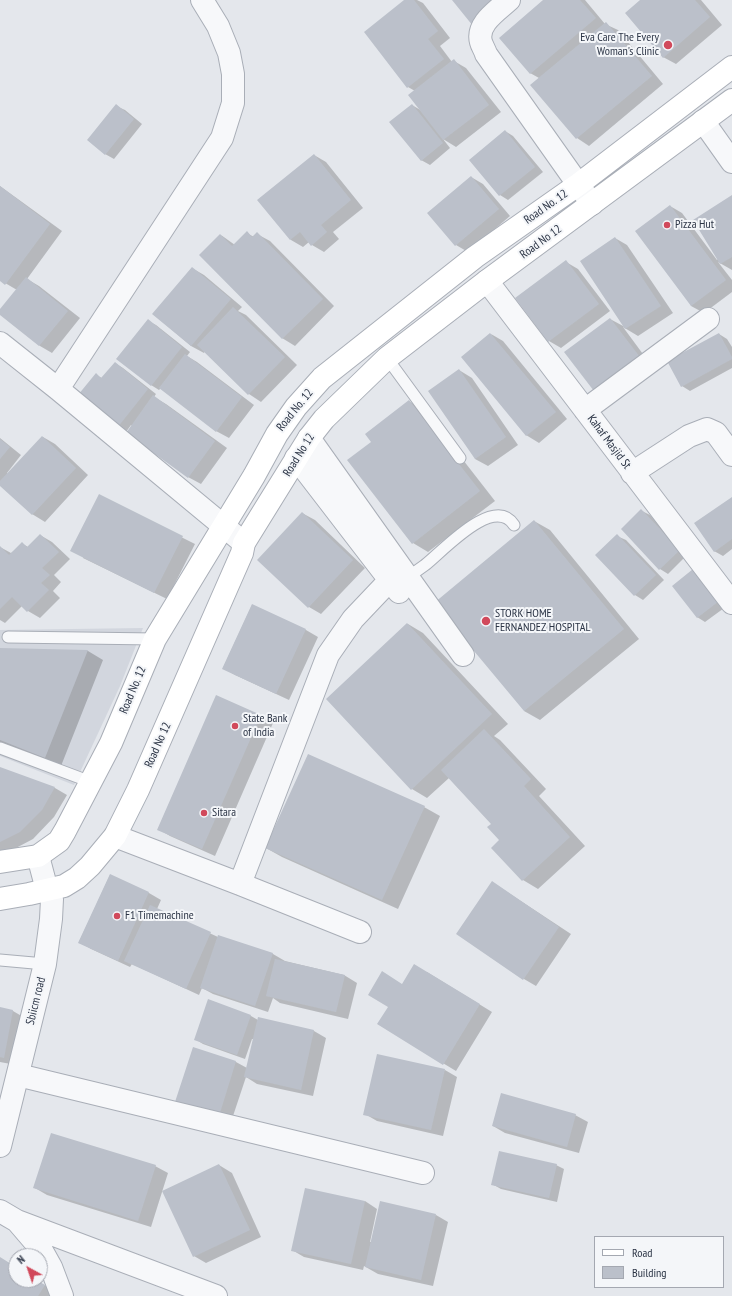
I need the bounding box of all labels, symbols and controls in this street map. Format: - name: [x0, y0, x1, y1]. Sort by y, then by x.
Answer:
- place label: Eva Care The Every Woman's Clinic: [580, 31, 659, 59]
- marker: Eva Care The Every Woman's Clinic: [662, 39, 674, 51]
- street label: Road No. 12: [521, 187, 571, 227]
- place label: Pizza Hut: [675, 218, 714, 232]
- marker: Pizza Hut: [662, 220, 672, 230]
- street label: Road No 12: [517, 222, 565, 262]
- street label: Road No. 12: [274, 386, 316, 434]
- street label: Kahaf Masjid St: [584, 412, 634, 472]
- street label: Road No 12: [280, 431, 318, 479]
- place label: STORK HOME FERNANDEZ HOSPITAL: [495, 607, 590, 635]
- marker: STORK HOME FERNANDEZ HOSPITAL: [480, 615, 492, 627]
- street label: Road No. 12: [117, 664, 149, 716]
- place label: State Bank of India: [243, 712, 287, 740]
- street label: Road No 12: [142, 720, 174, 770]
- marker: State Bank of India: [230, 721, 240, 731]
- place label: Sitara: [212, 806, 236, 820]
- marker: Sitara: [199, 808, 209, 818]
- place label: F1 Timemachine: [125, 909, 194, 923]
- marker: F1 Timemachine: [112, 911, 122, 921]
- street label: Sbiicm road: [23, 976, 49, 1026]
- legend: [594, 1236, 724, 1288]
- text: Road: [632, 1245, 652, 1260]
- north arrow: [8, 1248, 48, 1288]
- text: N: [14, 1252, 28, 1267]
- text: Building: [632, 1265, 667, 1280]

